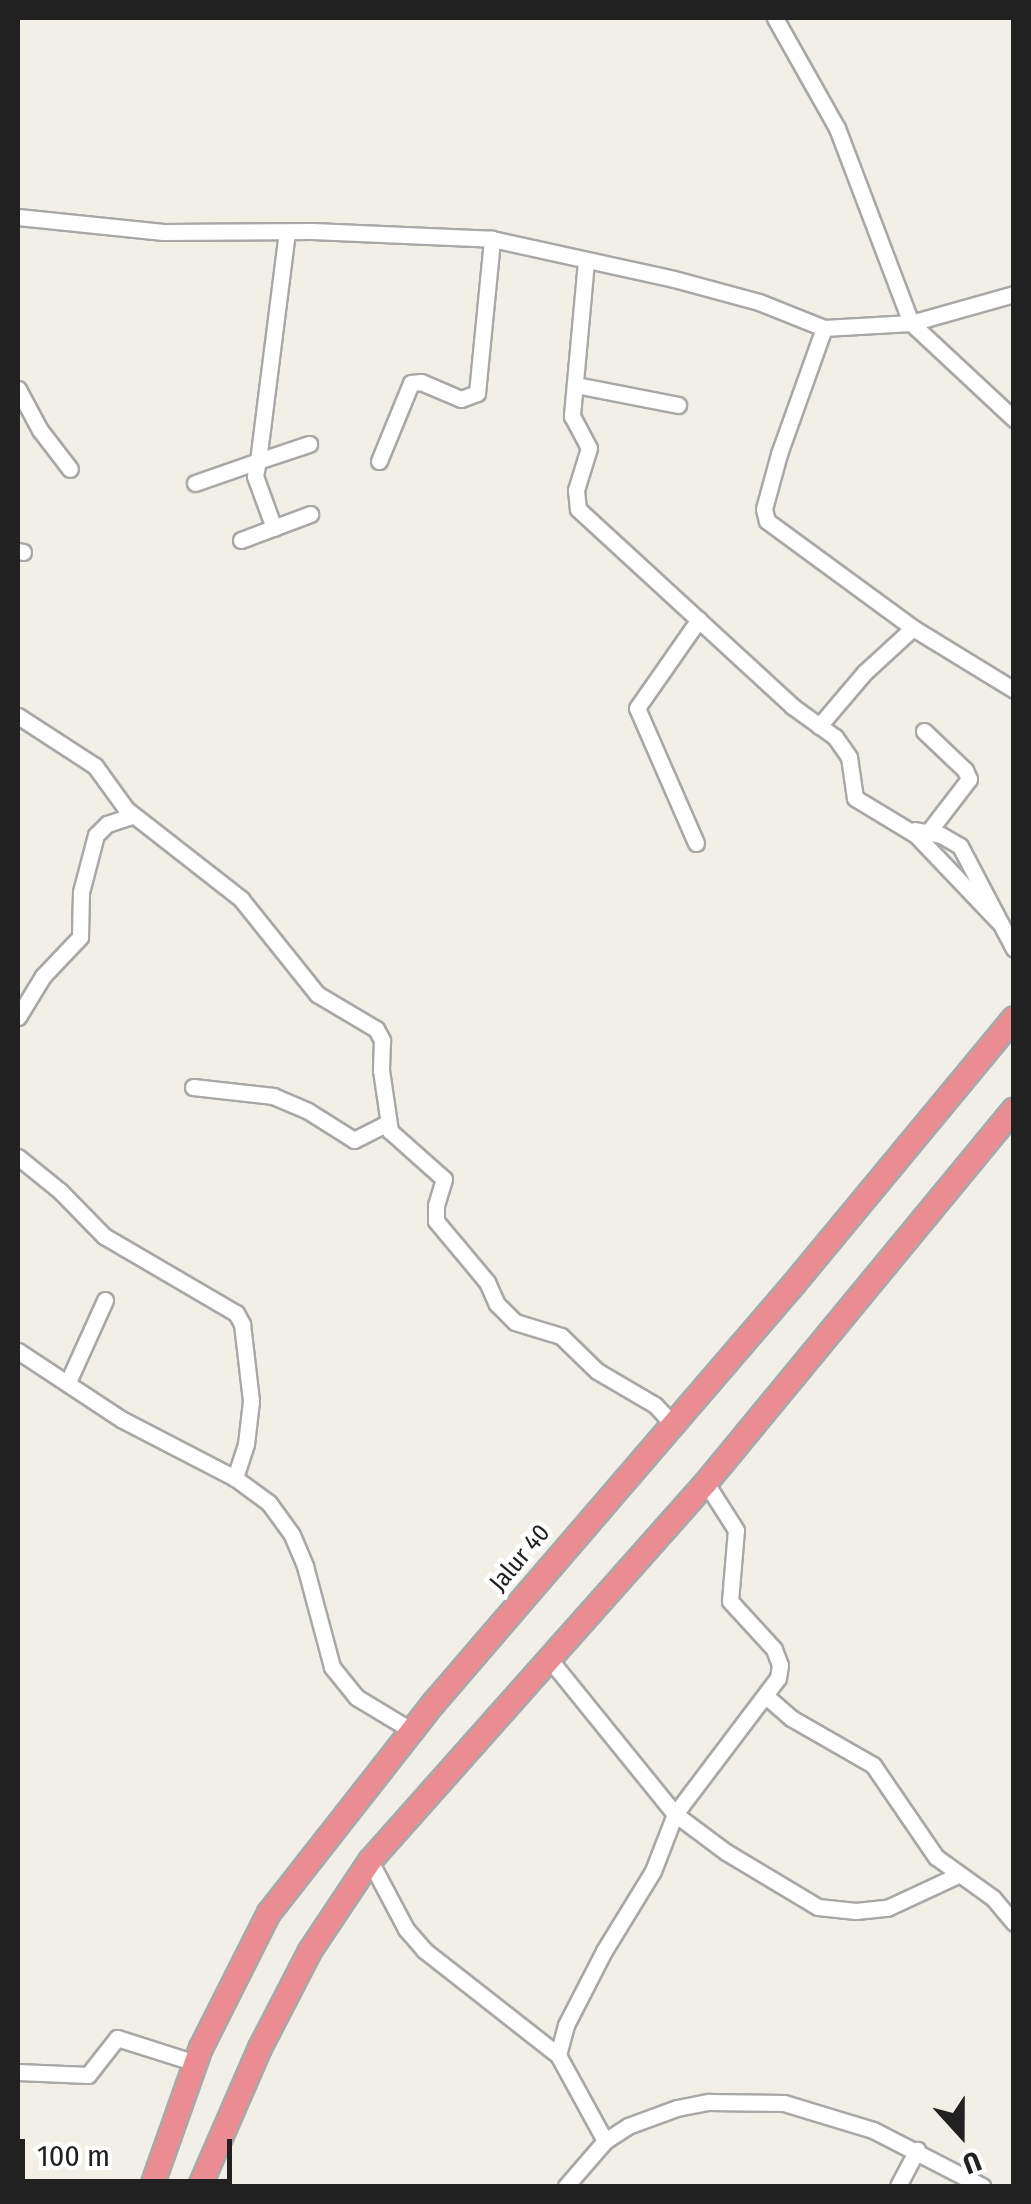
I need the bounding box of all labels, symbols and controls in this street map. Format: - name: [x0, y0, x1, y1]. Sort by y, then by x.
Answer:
- street label: Jalur 40: [483, 1518, 557, 1598]
- north arrow: [911, 2084, 1011, 2184]
- scale bar: [25, 2119, 238, 2181]
- text: 100 m: [37, 2138, 110, 2174]
- text: U: [958, 2144, 986, 2181]

